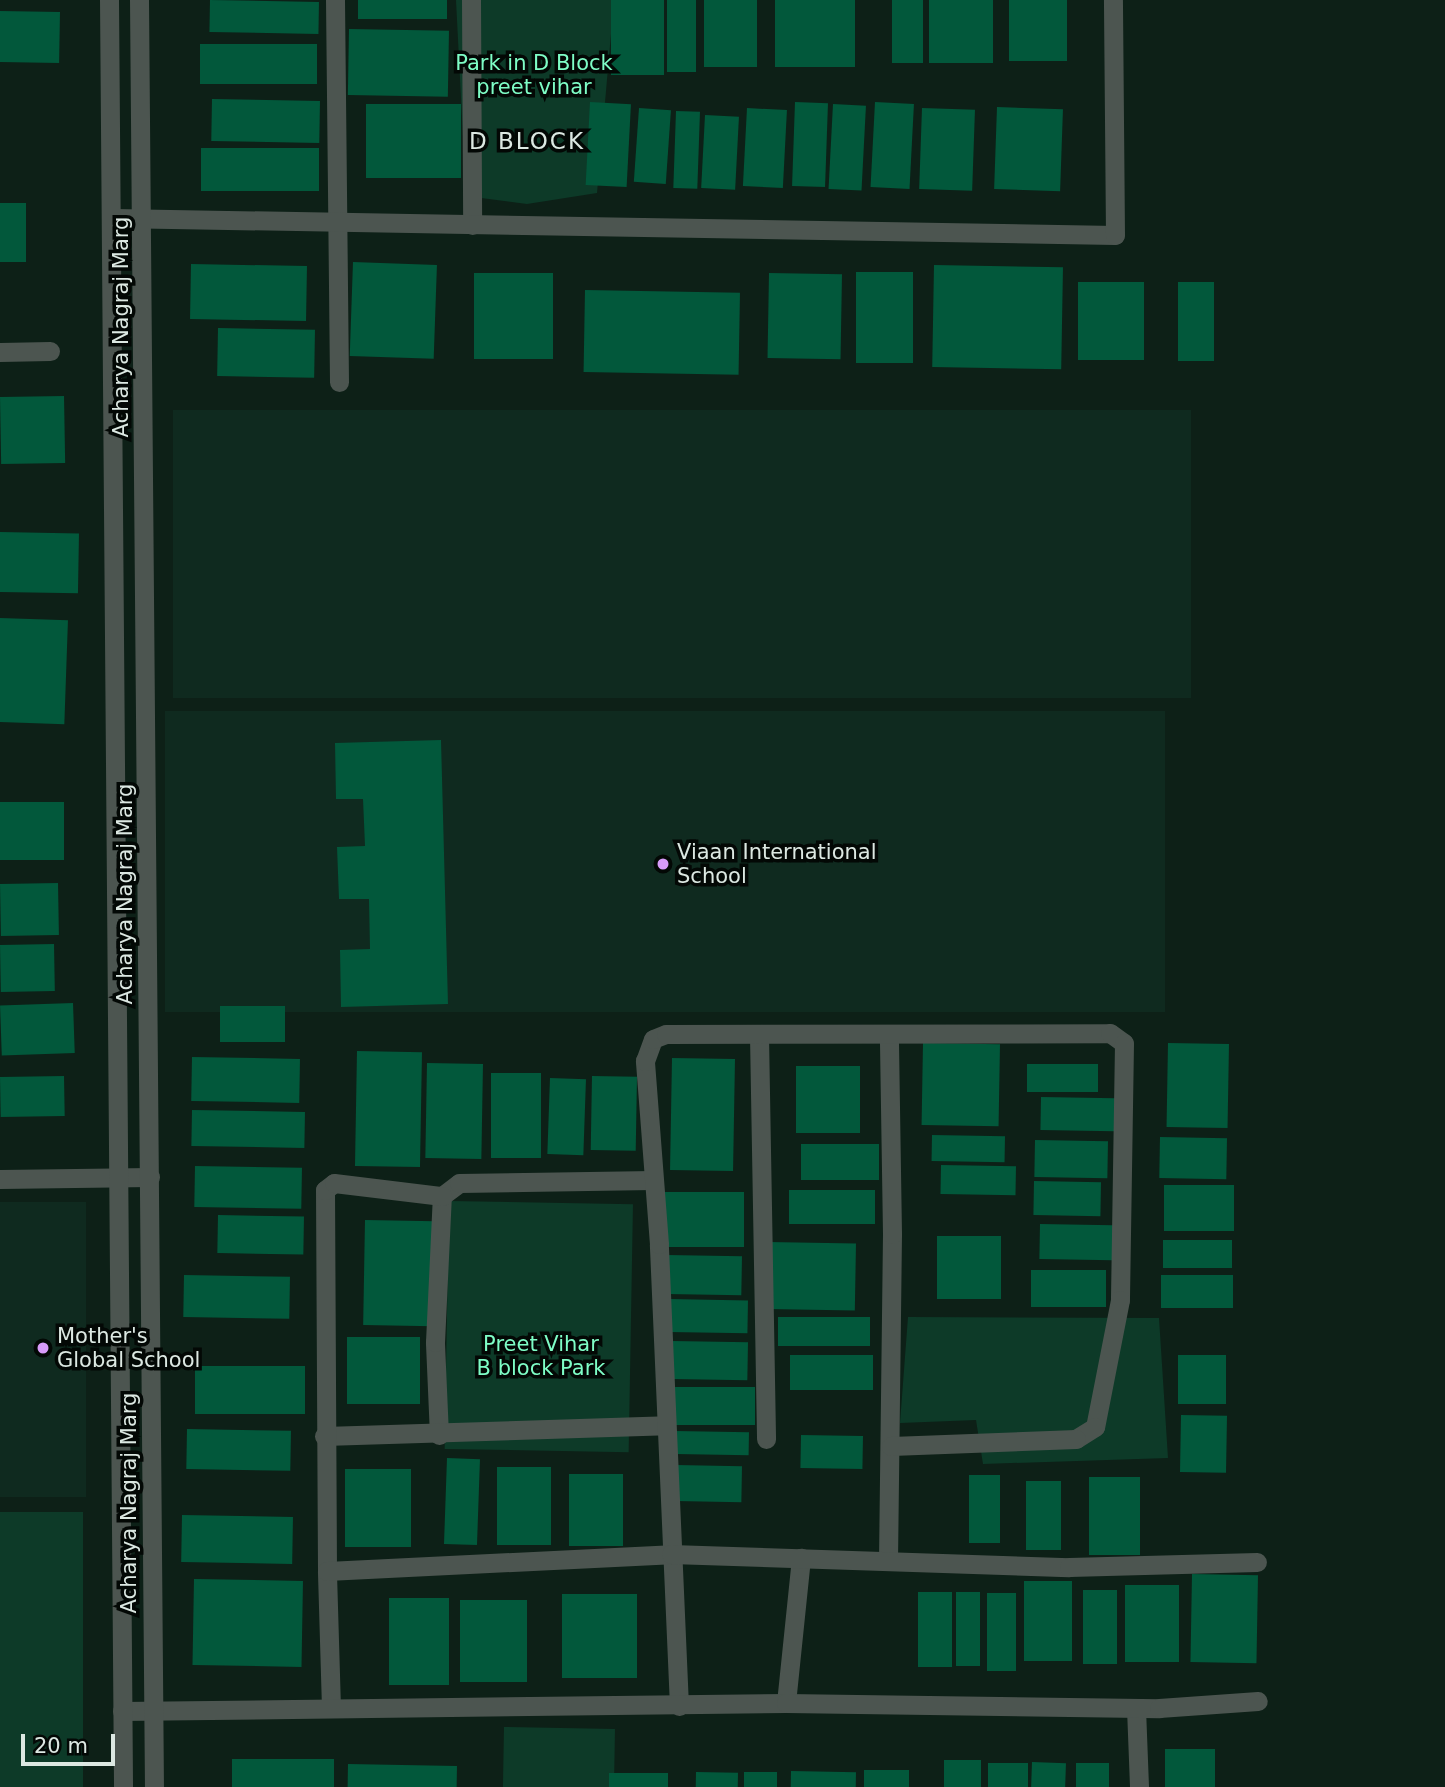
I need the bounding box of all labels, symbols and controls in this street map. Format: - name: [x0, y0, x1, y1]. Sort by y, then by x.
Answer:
- park label: Park in D Block preet vihar: [455, 50, 613, 100]
- district label: D BLOCK: [470, 127, 584, 155]
- street label: Acharya Nagraj Marg: [108, 217, 134, 437]
- street label: Acharya Nagraj Marg: [112, 784, 138, 1004]
- place label: Viaan International School: [677, 839, 876, 889]
- marker: Viaan International School: [655, 856, 671, 872]
- place label: Mother's Global School: [57, 1323, 200, 1373]
- park label: Preet Vihar B block Park: [477, 1331, 605, 1381]
- marker: Mother's Global School: [35, 1340, 51, 1356]
- street label: Acharya Nagraj Marg: [116, 1393, 142, 1613]
- scale bar: [24, 1720, 119, 1764]
- text: 20 m: [34, 1734, 88, 1758]

